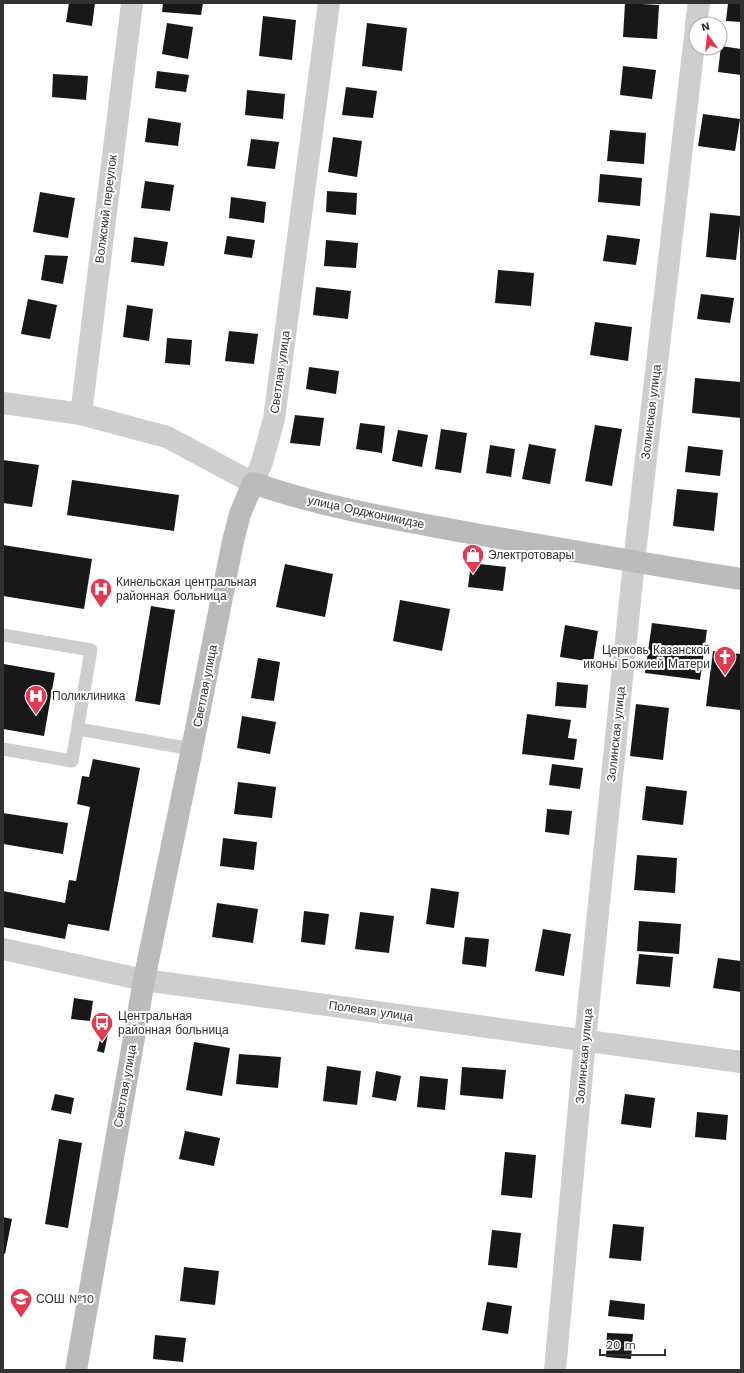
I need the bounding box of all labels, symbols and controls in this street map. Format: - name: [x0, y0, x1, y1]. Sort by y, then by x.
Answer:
- north arrow: [688, 16, 728, 56]
- text: N: [700, 19, 711, 34]
- street label: Волжский переулок: [92, 153, 120, 264]
- street label: Светлая улица: [267, 329, 293, 414]
- street label: Золинская улица: [638, 363, 664, 460]
- street label: улица Орджоникидзе: [306, 493, 426, 531]
- shop icon: Электротовары: [460, 542, 486, 575]
- place label: Электротовары: [488, 548, 574, 562]
- place label: Кинельская центральная районная больница: [116, 575, 257, 603]
- hospital icon: Кинельская центральная районная больница: [88, 576, 114, 609]
- street label: Светлая улица: [190, 643, 220, 728]
- place label: Церковь Казанской иконы Божией Матери: [583, 643, 710, 671]
- church icon: Церковь Казанской иконы Божией Матери: [712, 644, 738, 677]
- hospital icon: Поликлиника: [23, 683, 49, 716]
- street label: Золинская улица: [604, 685, 628, 782]
- place label: Поликлиника: [52, 689, 126, 703]
- street label: Полевая улица: [328, 998, 414, 1024]
- street label: Золинская улица: [573, 1007, 595, 1104]
- place label: Центральная районная больница: [118, 1009, 229, 1037]
- bus stop icon: Центральная районная больница: [89, 1010, 115, 1043]
- street label: Светлая улица: [111, 1043, 139, 1128]
- school or university icon: СОШ №10: [8, 1286, 34, 1319]
- place label: СОШ №10: [36, 1292, 94, 1306]
- scale bar: [600, 1331, 665, 1357]
- text: 20 m: [606, 1338, 636, 1352]

